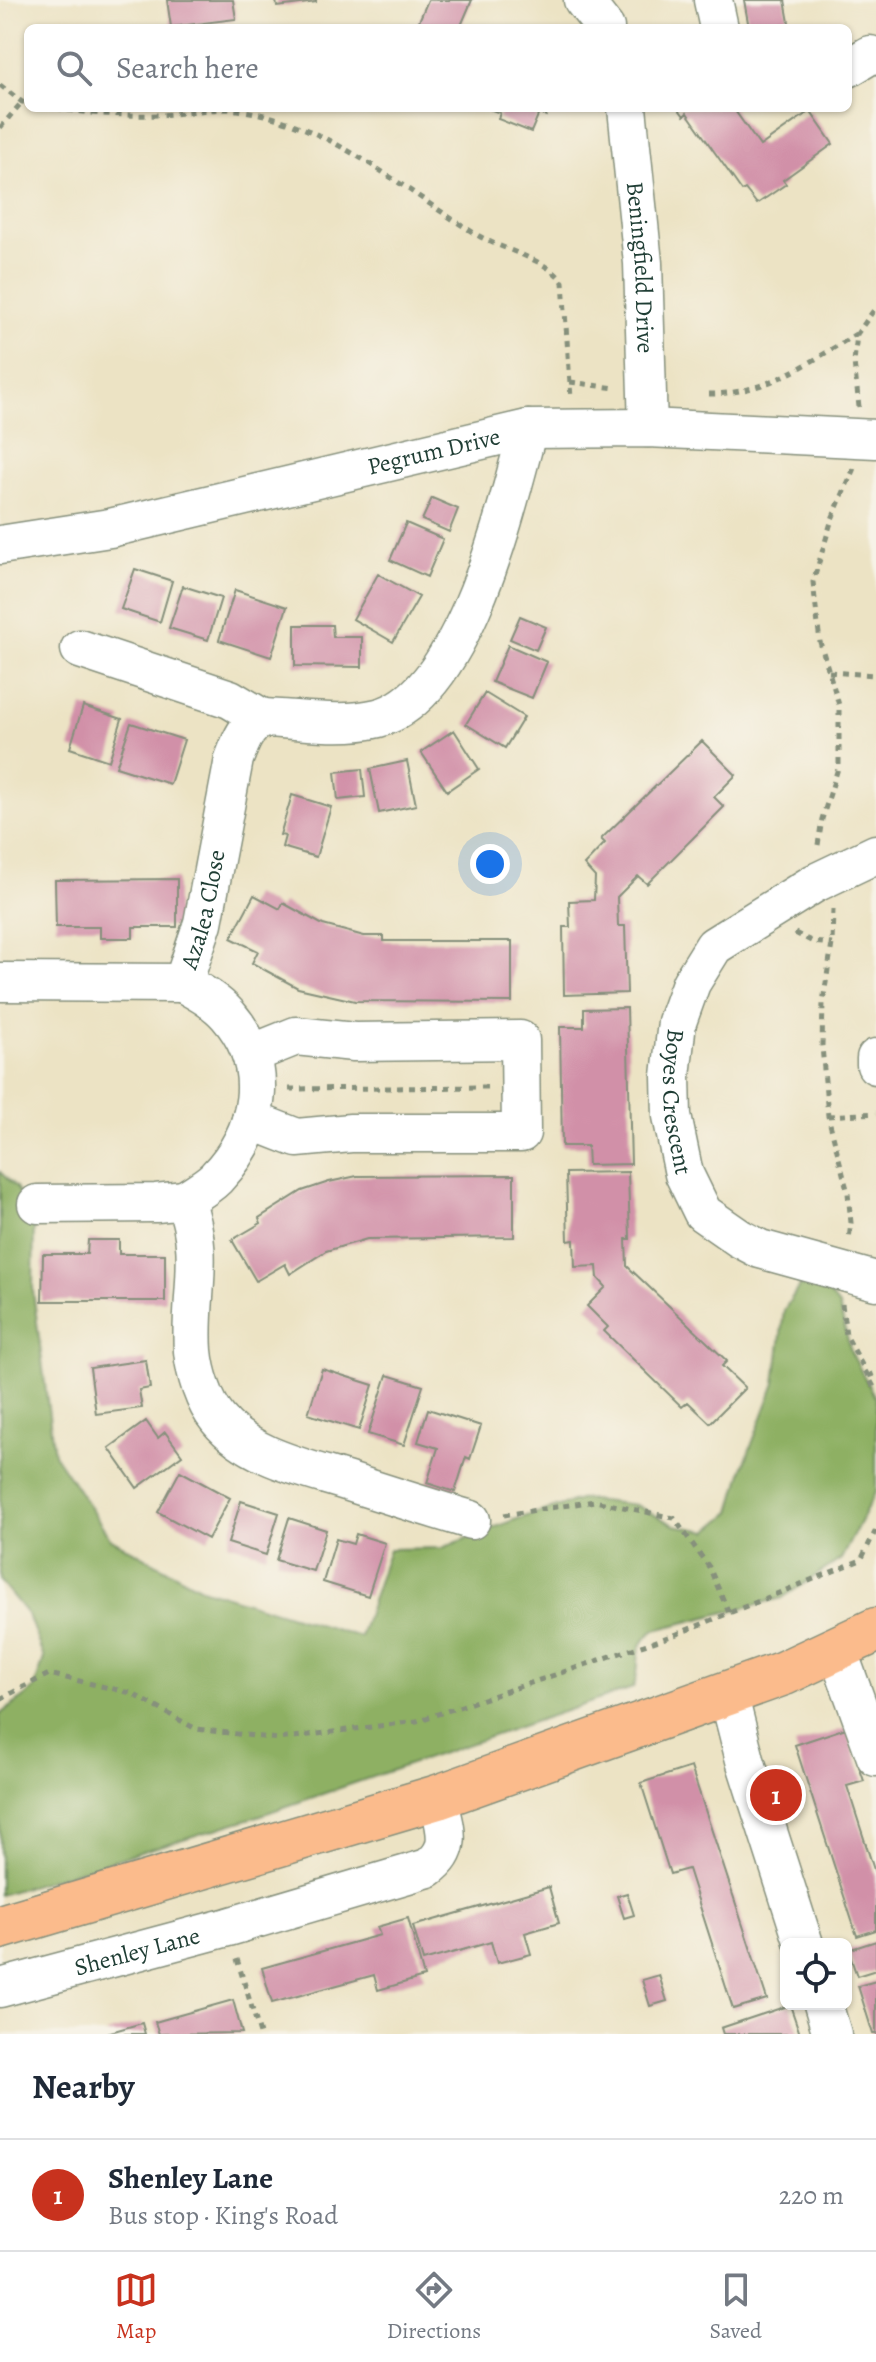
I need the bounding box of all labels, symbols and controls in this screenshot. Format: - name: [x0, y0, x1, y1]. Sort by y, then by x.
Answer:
- search box: [24, 24, 852, 112]
- icon: search: [52, 46, 96, 90]
- text: Search here: [116, 48, 259, 88]
- street label: Beningfield Drive: [619, 180, 662, 354]
- street label: Pegrum Drive: [364, 420, 503, 483]
- your location: [470, 844, 510, 884]
- street label: Azalea Close: [172, 847, 233, 974]
- street label: Boyes Crescent: [655, 1027, 700, 1178]
- pin: 1: [750, 1765, 802, 1825]
- street label: Shenley Lane: [71, 1919, 203, 1983]
- map controls: [780, 1938, 852, 2010]
- button: locate: [780, 1938, 852, 2010]
- text: Nearby: [32, 2063, 135, 2110]
- text: Shenley Lane: [108, 2158, 273, 2198]
- text: 1: [53, 2178, 63, 2213]
- text: 220 m: [779, 2178, 844, 2213]
- text: Bus stop · King's Road: [108, 2198, 338, 2233]
- tab: Map: [114, 2268, 158, 2346]
- tab: Directions: [387, 2268, 481, 2346]
- tab: Saved: [710, 2268, 762, 2346]

